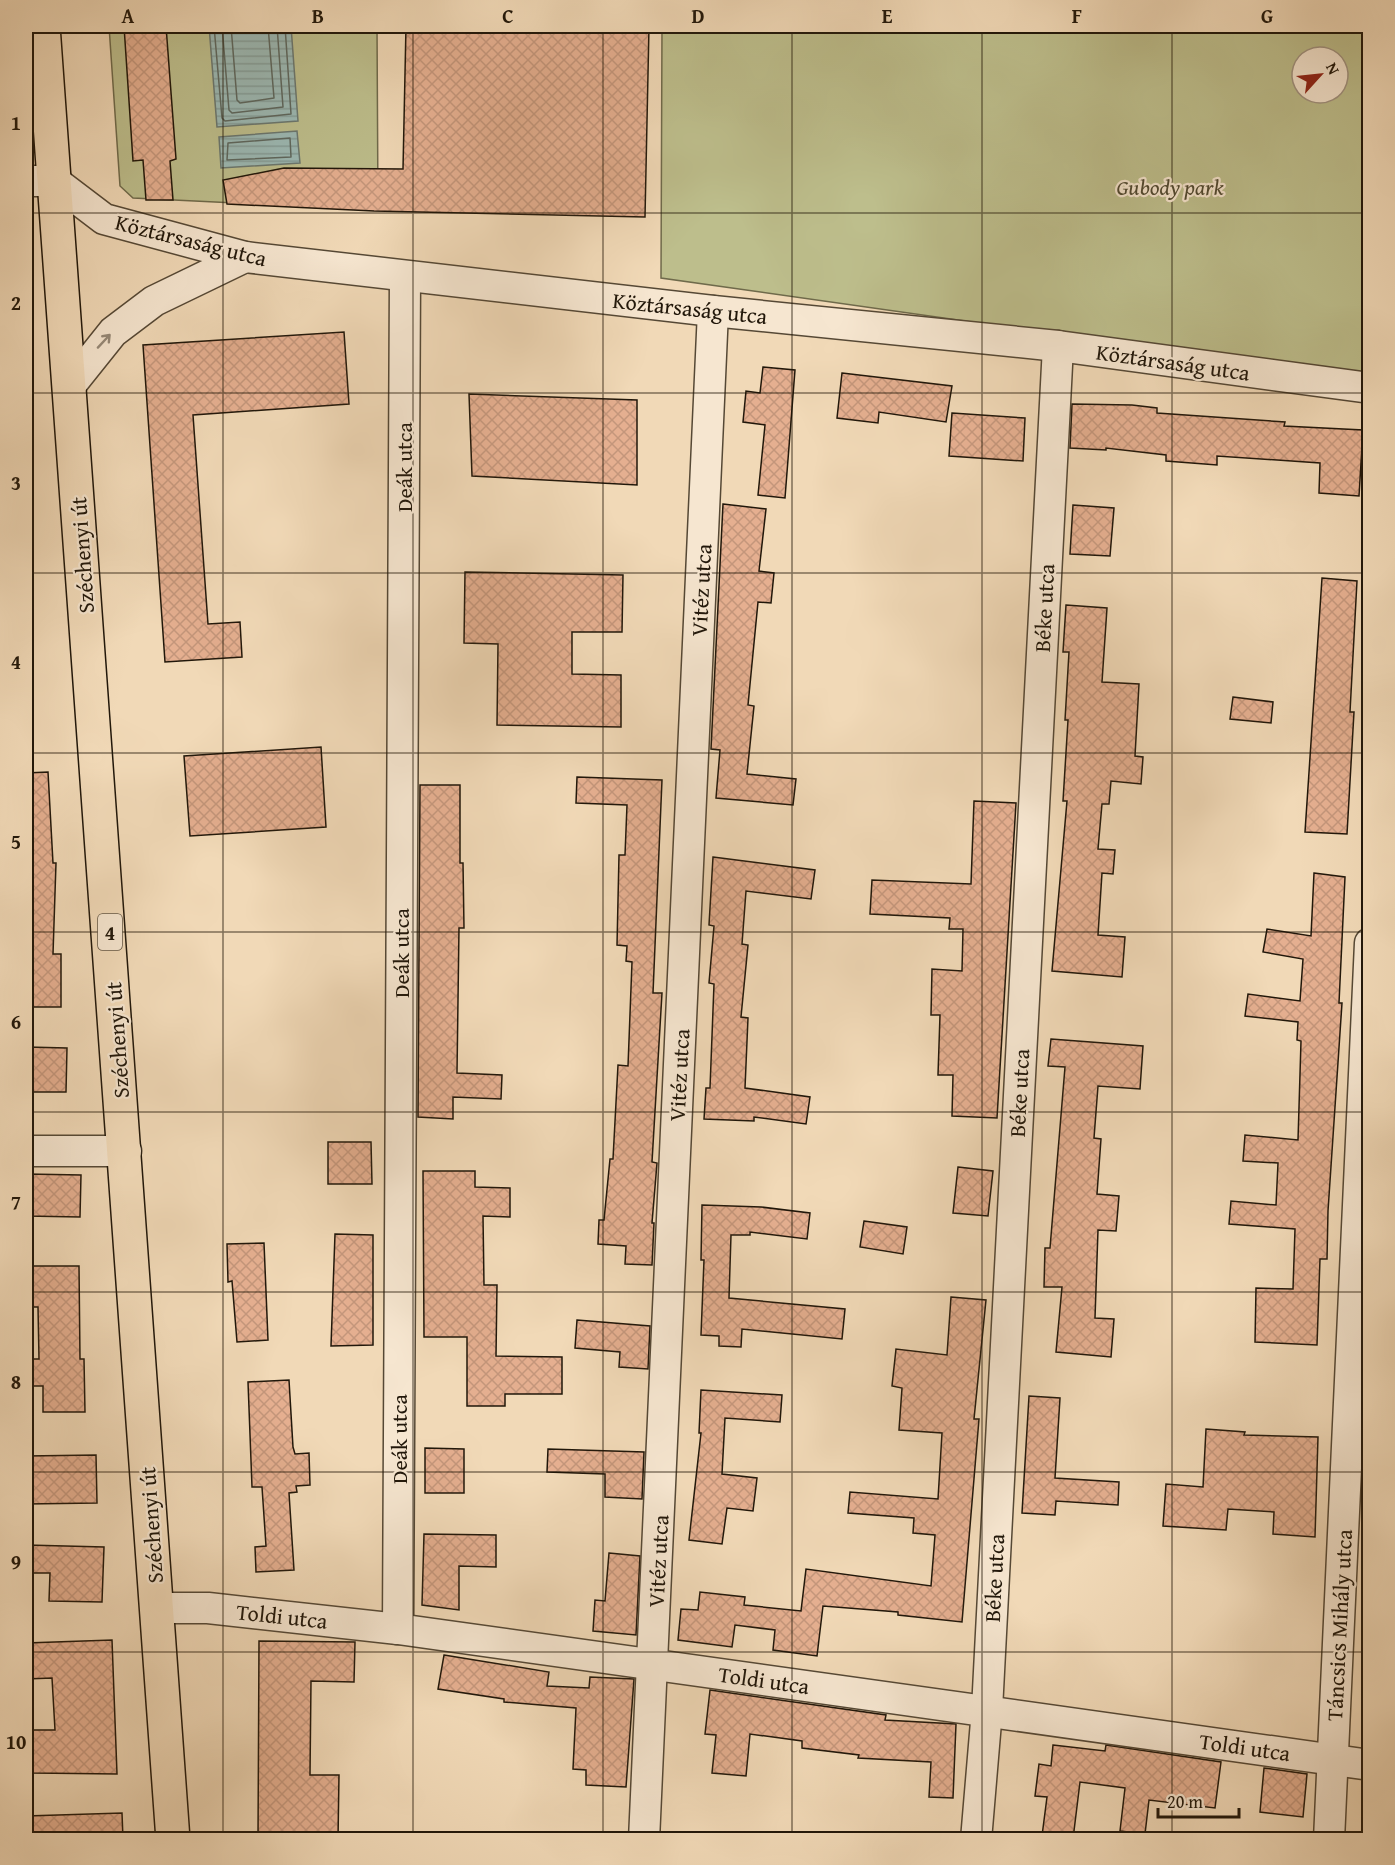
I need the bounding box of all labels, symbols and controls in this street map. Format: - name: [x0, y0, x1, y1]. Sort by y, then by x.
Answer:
- text: A: [122, 1, 135, 30]
- text: B: [312, 1, 324, 30]
- text: C: [502, 1, 514, 30]
- text: D: [691, 1, 705, 30]
- text: E: [882, 1, 893, 30]
- text: F: [1072, 1, 1082, 30]
- text: G: [1261, 1, 1273, 30]
- north arrow: [1290, 45, 1350, 105]
- text: N: [1320, 58, 1347, 79]
- text: 1: [11, 108, 21, 137]
- park label: Gubody park: [1117, 171, 1224, 203]
- street label: Köztársaság utca: [112, 206, 271, 274]
- street label: Köztársaság utca: [611, 284, 769, 332]
- text: 2: [11, 288, 21, 317]
- one-way arrow: [97, 333, 111, 348]
- street label: Köztársaság utca: [1094, 335, 1253, 389]
- street label: Deák utca: [388, 421, 420, 512]
- text: 3: [11, 468, 21, 497]
- street label: Széchenyi út: [62, 495, 102, 614]
- street label: Vitéz utca: [683, 542, 719, 637]
- street label: Béke utca: [1026, 562, 1062, 653]
- text: 4: [11, 647, 21, 676]
- text: 5: [11, 827, 21, 856]
- street label: Deák utca: [385, 907, 417, 998]
- road number: 4: [98, 914, 122, 950]
- street label: Széchenyi út: [97, 980, 137, 1099]
- text: 6: [11, 1007, 21, 1036]
- street label: Vitéz utca: [661, 1027, 697, 1122]
- street label: Béke utca: [1001, 1047, 1037, 1138]
- text: 7: [11, 1187, 21, 1216]
- text: 8: [11, 1367, 21, 1396]
- street label: Deák utca: [383, 1393, 415, 1484]
- street label: Széchenyi út: [131, 1465, 171, 1584]
- street label: Vitéz utca: [640, 1513, 676, 1608]
- street label: Táncsics Mihály utca: [1318, 1528, 1360, 1722]
- street label: Béke utca: [976, 1532, 1012, 1623]
- text: 9: [11, 1547, 21, 1576]
- street label: Toldi utca: [235, 1595, 330, 1637]
- street label: Toldi utca: [716, 1658, 812, 1702]
- street label: Toldi utca: [1197, 1725, 1293, 1769]
- text: 10: [6, 1727, 26, 1756]
- scale bar: [1158, 1781, 1239, 1819]
- text: 20 m: [1167, 1788, 1203, 1815]

